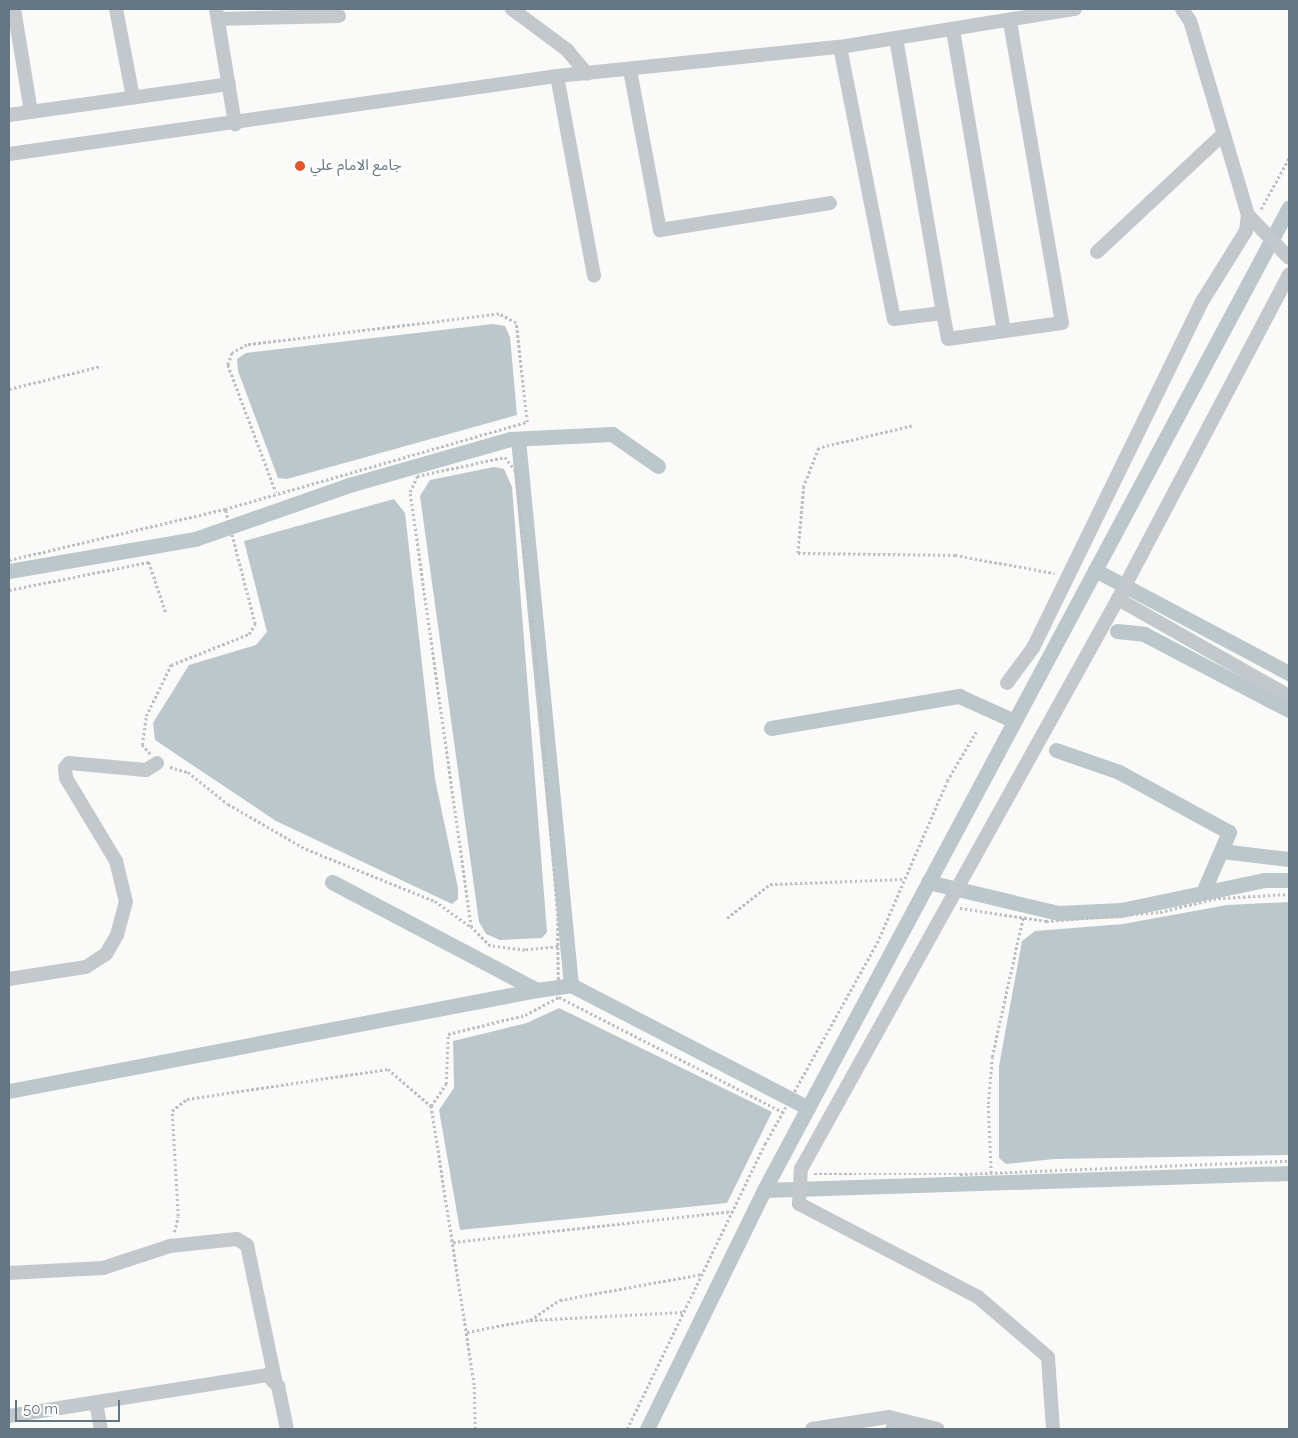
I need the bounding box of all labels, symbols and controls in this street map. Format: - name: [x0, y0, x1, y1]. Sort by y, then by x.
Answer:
- place label: جامع اﻻمام علي: [310, 157, 402, 175]
- marker: جامع اﻻمام علي: [294, 160, 306, 172]
- scale bar: [18, 1390, 122, 1422]
- text: 50 m: [23, 1400, 58, 1418]

